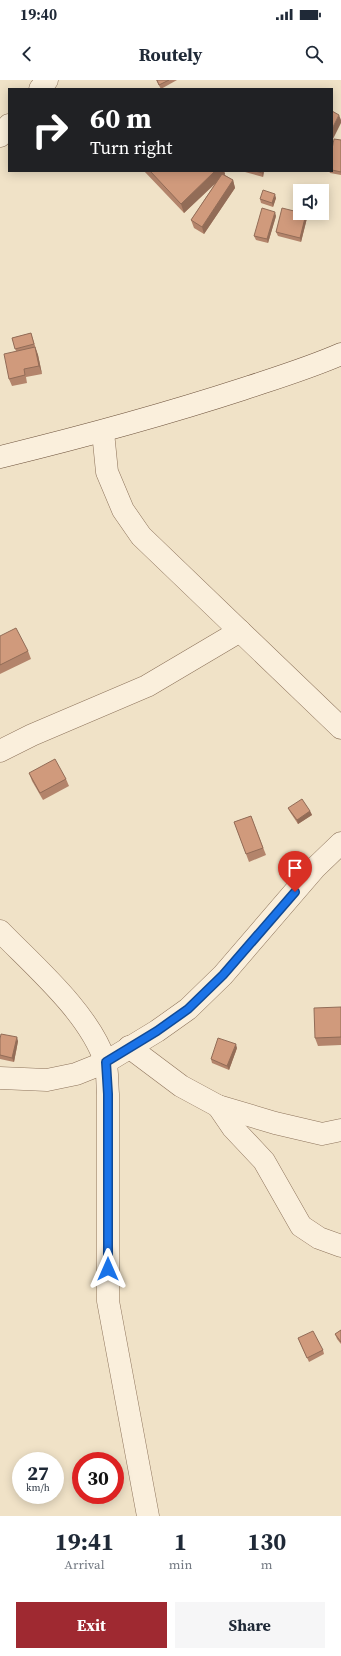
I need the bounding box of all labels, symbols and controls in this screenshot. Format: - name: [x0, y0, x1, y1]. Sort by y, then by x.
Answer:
- text: 19:40: [20, 4, 57, 25]
- text: Routely: [139, 42, 202, 67]
- icon: back: [16, 43, 38, 65]
- icon: search: [303, 43, 325, 65]
- text: 60 m: [90, 99, 152, 137]
- icon: right: [24, 104, 76, 156]
- text: Turn right: [90, 135, 172, 160]
- map controls: [293, 184, 329, 220]
- button: sound: [293, 184, 329, 220]
- pin: [278, 851, 312, 892]
- icon: arrive: [284, 857, 306, 879]
- position arrow: [87, 1248, 129, 1290]
- speed limit sign: 30: [72, 1452, 124, 1504]
- text: 27: [27, 1459, 49, 1487]
- text: km/h: [26, 1481, 50, 1494]
- text: 19:41: [55, 1525, 114, 1558]
- text: 1: [174, 1525, 187, 1558]
- text: 130: [247, 1525, 286, 1558]
- text: Arrival: [64, 1556, 105, 1573]
- text: min: [169, 1556, 192, 1573]
- text: m: [261, 1556, 273, 1573]
- button: Exit: [16, 1602, 167, 1648]
- button: Share: [175, 1602, 325, 1648]

